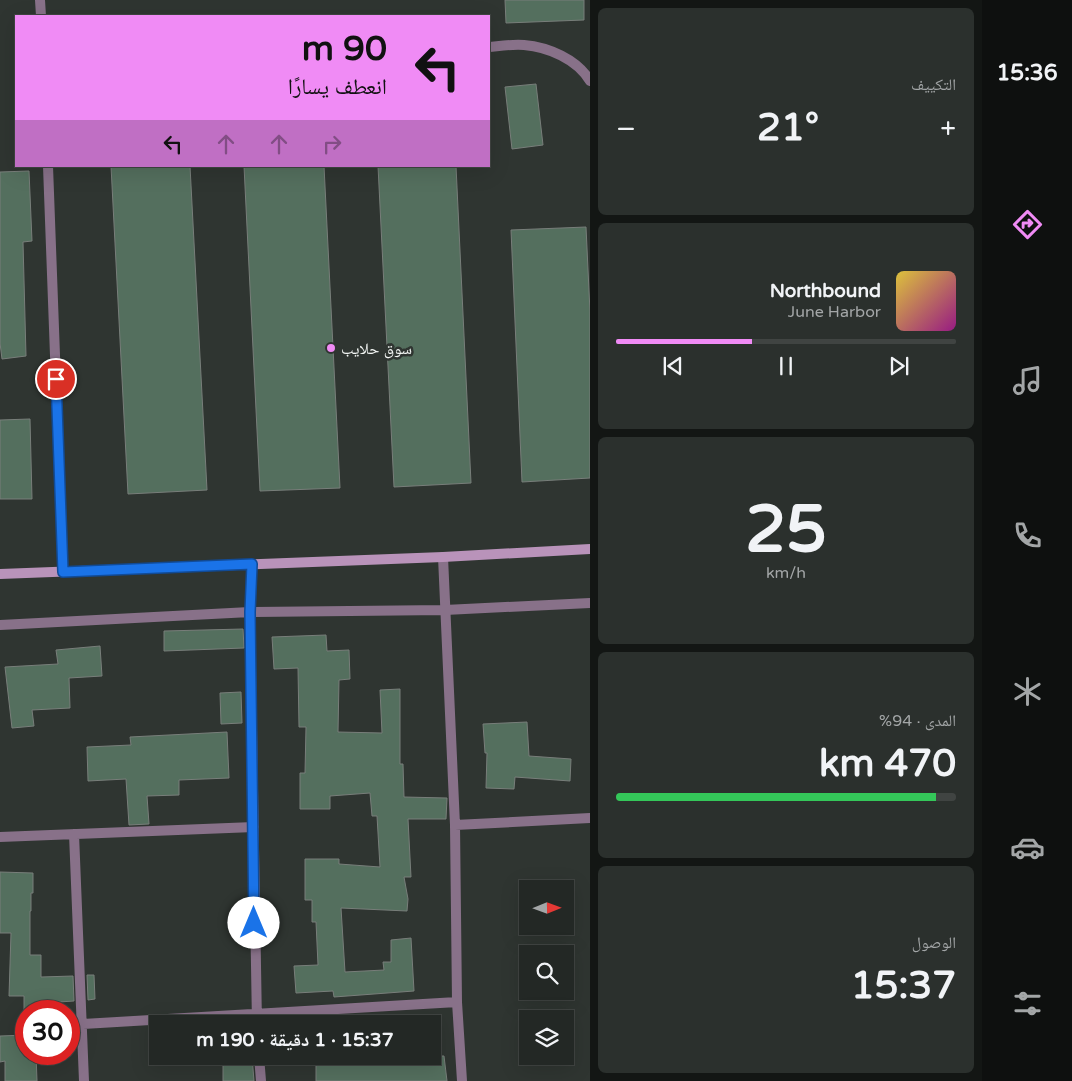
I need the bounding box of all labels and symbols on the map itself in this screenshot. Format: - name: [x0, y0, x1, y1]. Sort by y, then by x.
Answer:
- place label: سوق حلايب: [341, 339, 412, 359]
- marker: سوق حلايب: [325, 342, 337, 354]
- pin: [35, 358, 77, 400]
- north arrow: [519, 880, 574, 935]
- position arrow: [227, 896, 279, 948]
- speed limit sign: 30: [15, 1000, 80, 1065]

